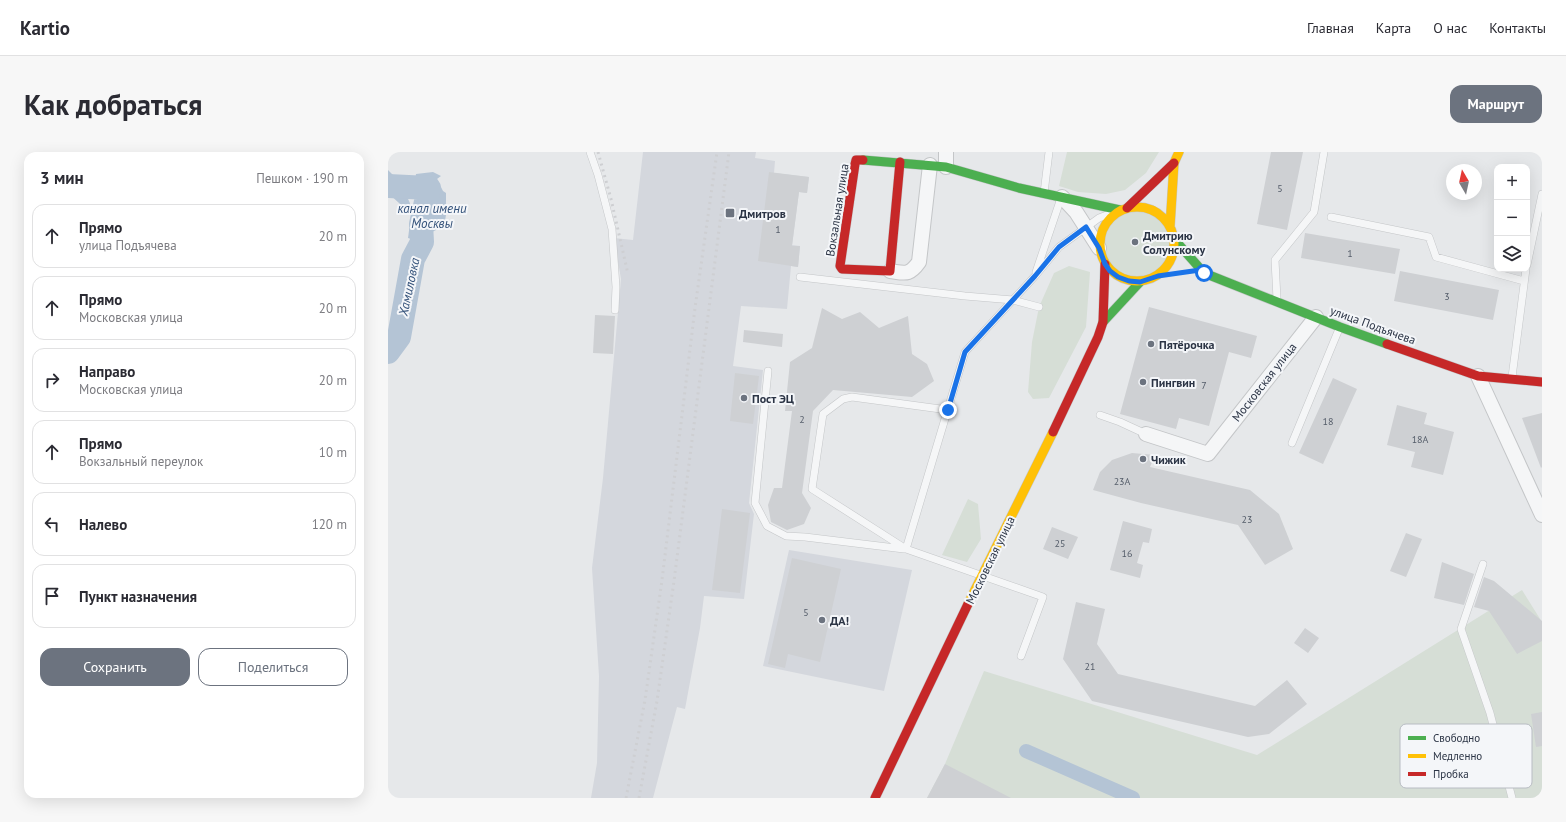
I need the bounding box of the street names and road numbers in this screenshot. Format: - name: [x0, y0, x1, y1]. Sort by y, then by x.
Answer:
- street label: Вокзальная улица: [822, 162, 852, 258]
- street label: улица Подъячева: [1328, 303, 1418, 347]
- street label: Московская улица: [1229, 340, 1299, 424]
- street label: Московская улица: [962, 514, 1018, 606]

